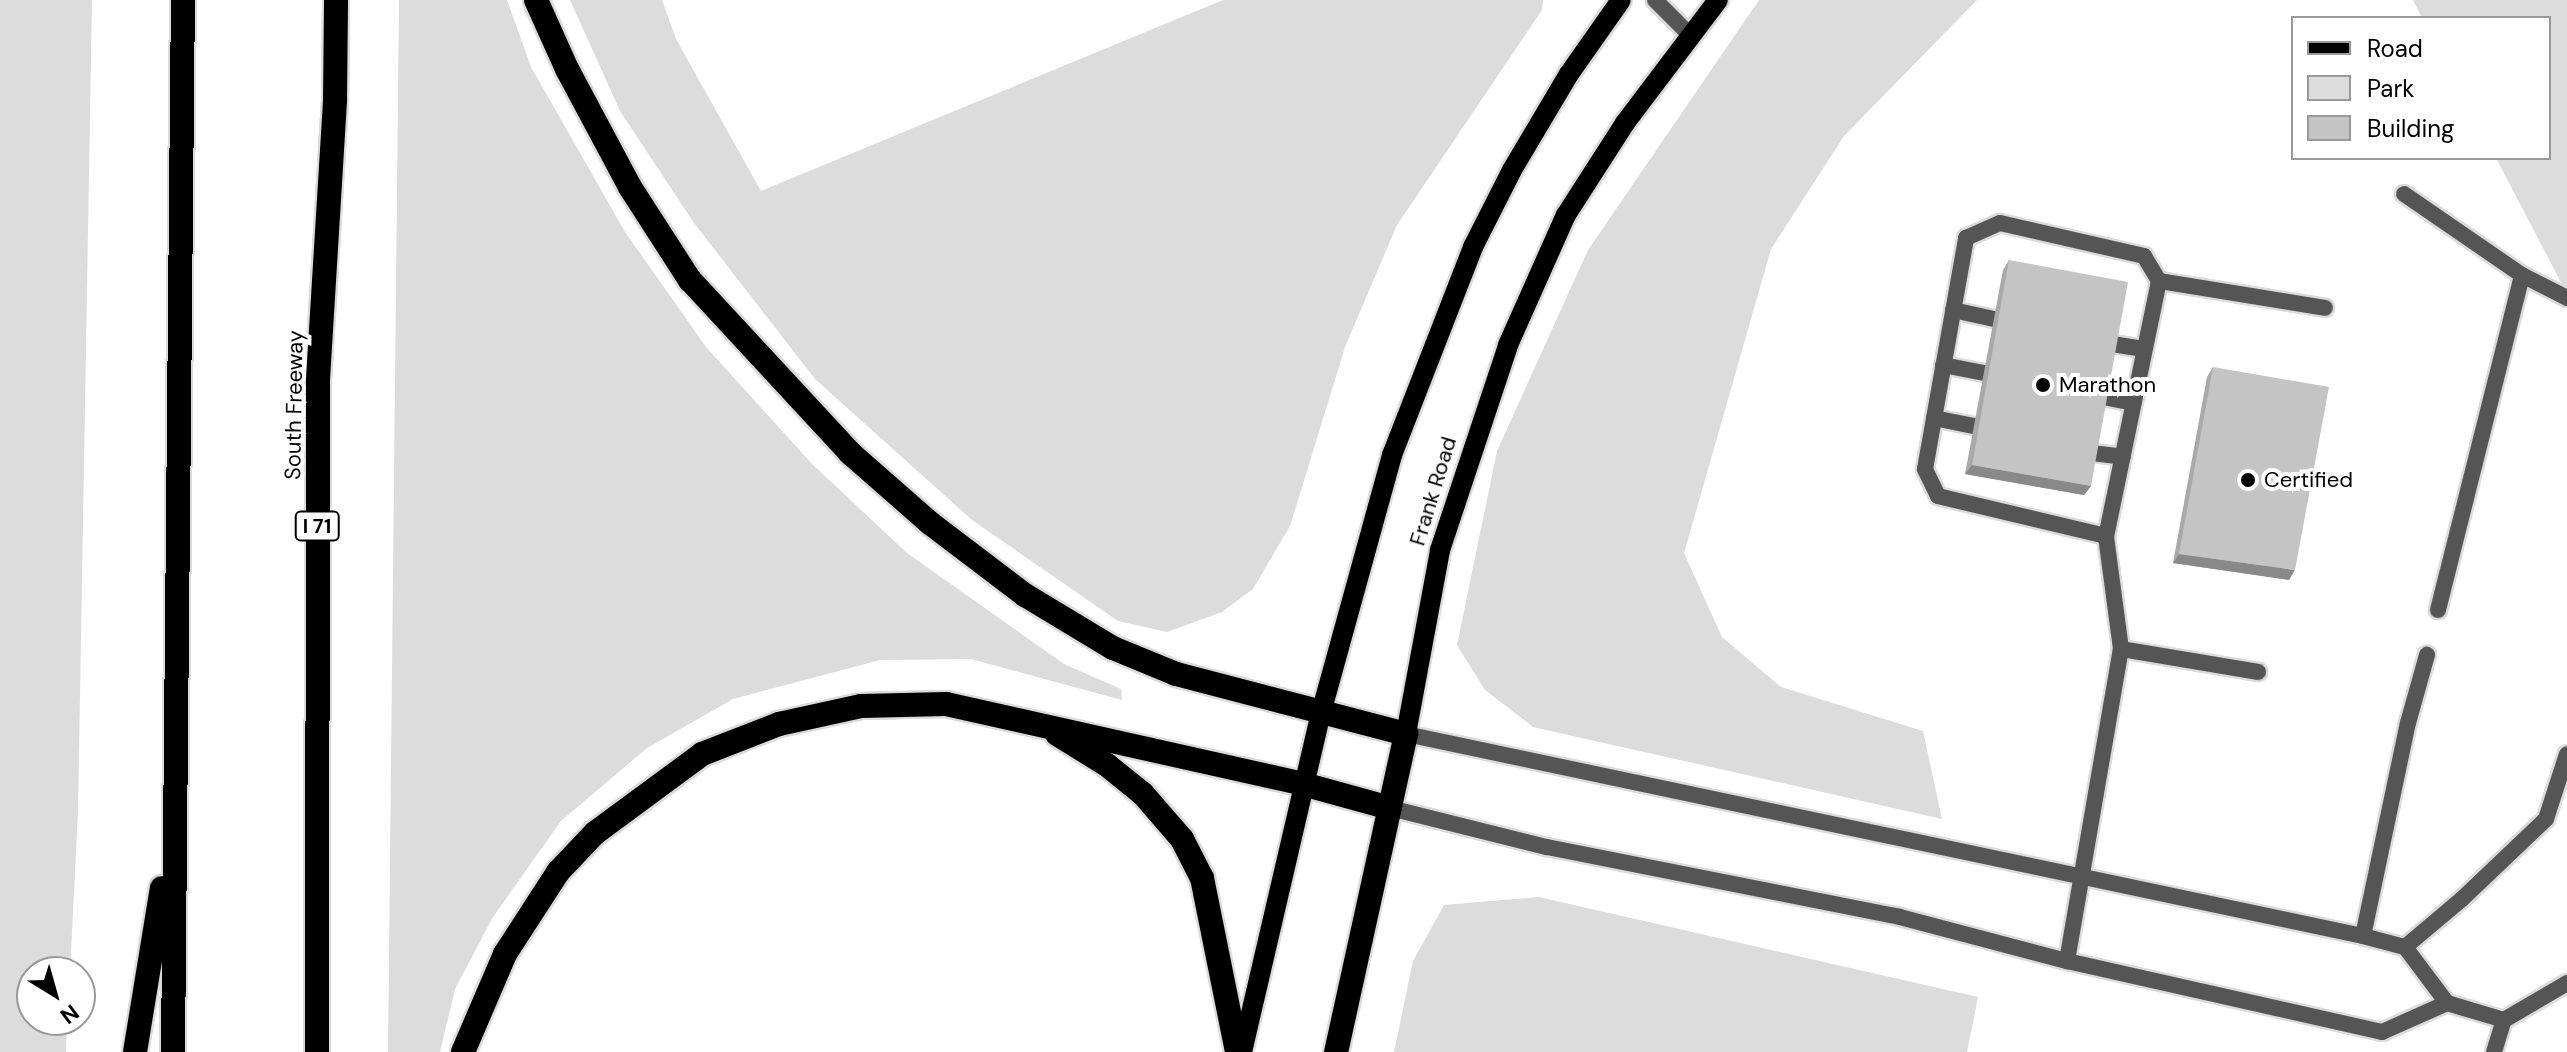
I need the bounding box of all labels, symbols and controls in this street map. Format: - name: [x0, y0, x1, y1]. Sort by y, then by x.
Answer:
- legend: [2291, 16, 2551, 160]
- text: Road: [2367, 33, 2423, 64]
- text: Park: [2367, 73, 2414, 104]
- text: Building: [2367, 113, 2454, 144]
- street label: South Freeway: [279, 330, 309, 480]
- place label: Marathon: [2059, 372, 2156, 398]
- marker: Marathon: [2034, 376, 2052, 394]
- street label: Frank Road: [1404, 433, 1462, 549]
- place label: Certified: [2264, 467, 2353, 493]
- marker: Certified: [2239, 471, 2257, 489]
- road number: I 71: [293, 510, 341, 542]
- north arrow: [16, 956, 96, 1036]
- text: N: [54, 998, 85, 1030]

